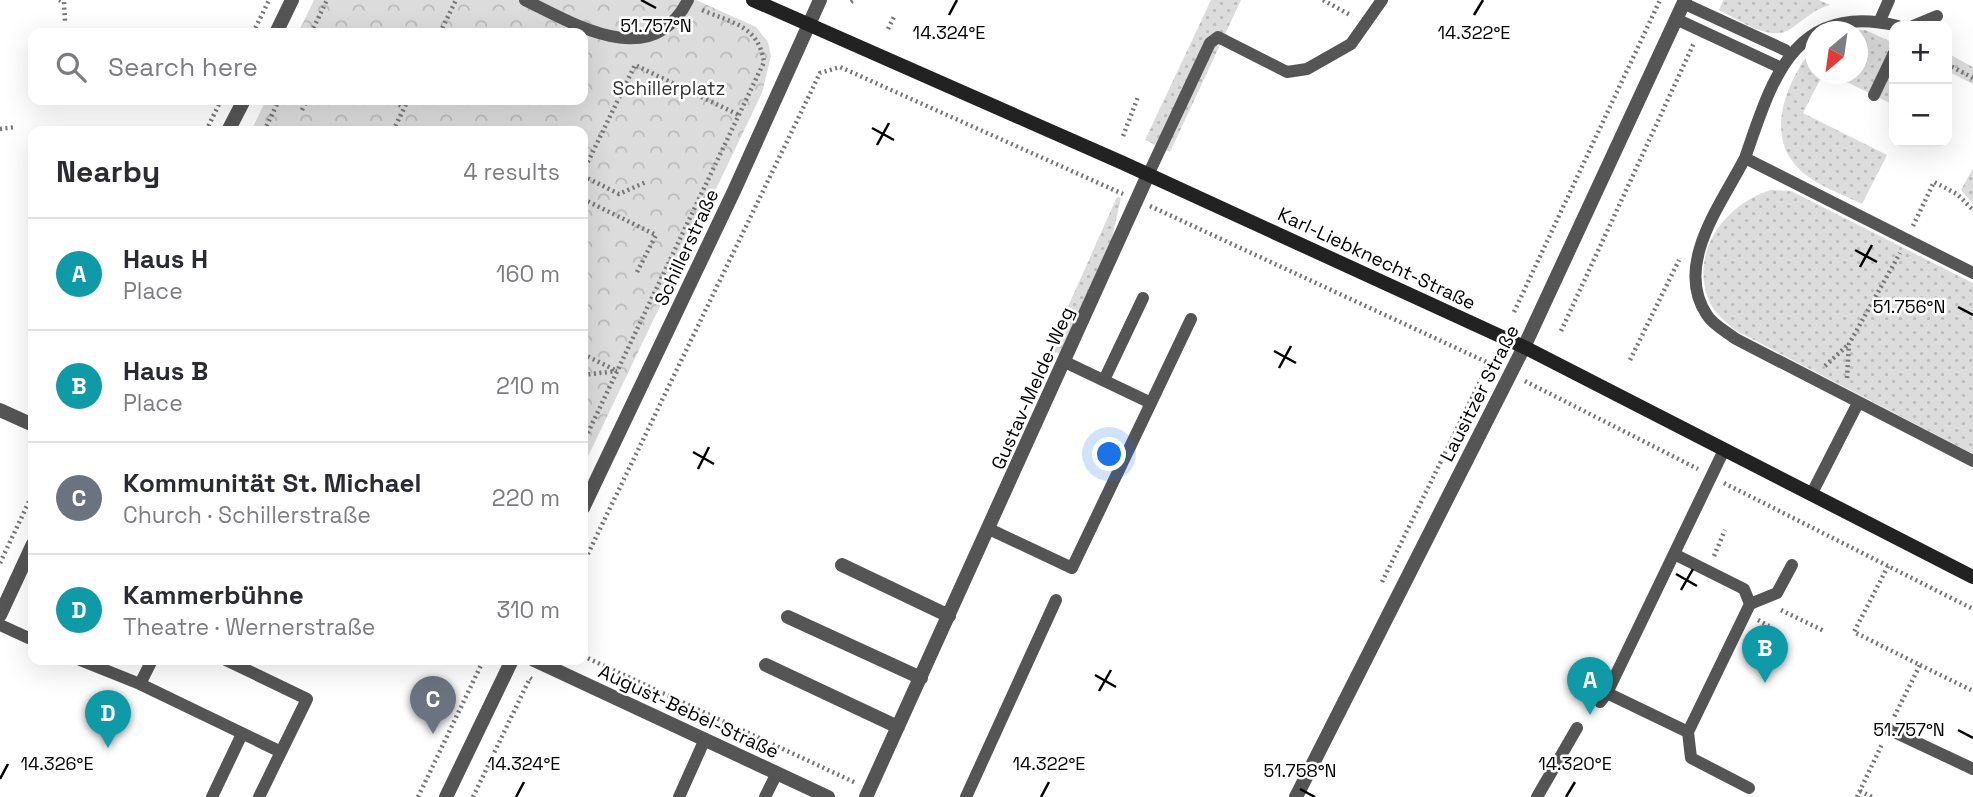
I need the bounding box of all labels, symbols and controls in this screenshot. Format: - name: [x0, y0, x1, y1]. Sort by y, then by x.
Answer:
- text: 51.757°N: [620, 14, 692, 37]
- text: 14.324°E: [913, 21, 985, 44]
- text: 14.322°E: [1438, 21, 1510, 44]
- north arrow: [1805, 21, 1868, 84]
- map controls: [1889, 21, 1952, 147]
- button: +: [1889, 21, 1952, 84]
- search box: [28, 28, 588, 105]
- icon: search: [52, 48, 90, 86]
- text: Search here: [108, 50, 258, 84]
- park label: Schillerplatz: [613, 76, 725, 101]
- button: −: [1889, 84, 1952, 147]
- text: Nearby: [56, 152, 160, 191]
- text: 4 results: [463, 157, 560, 187]
- street label: Schillerstraße: [648, 185, 724, 310]
- street label: Karl-Liebknecht-Straße: [1274, 202, 1480, 315]
- text: Haus H: [123, 242, 208, 276]
- text: A: [72, 259, 86, 289]
- text: 160 m: [496, 259, 560, 289]
- text: Place: [123, 276, 183, 306]
- text: 51.756°N: [1873, 295, 1945, 318]
- street label: Gustav-Melde-Weg: [985, 303, 1080, 473]
- street label: Lausitzer Straße: [1434, 321, 1525, 466]
- text: Haus B: [123, 354, 208, 388]
- text: B: [71, 371, 87, 401]
- text: 210 m: [496, 371, 560, 401]
- text: Place: [123, 388, 183, 418]
- your location: [1092, 437, 1126, 471]
- text: Kommunität St. Michael: [123, 466, 421, 500]
- text: C: [72, 483, 86, 513]
- text: 220 m: [492, 483, 560, 513]
- text: Church · Schillerstraße: [123, 500, 371, 530]
- text: Kammerbühne: [123, 578, 304, 612]
- text: D: [71, 595, 87, 625]
- text: 310 m: [496, 595, 560, 625]
- text: Theatre · Wernerstraße: [123, 612, 375, 642]
- pin: B: [1742, 625, 1788, 683]
- pin: A: [1567, 657, 1613, 715]
- street label: August-Bebel-Straße: [595, 659, 783, 764]
- pin: C: [410, 676, 456, 734]
- pin: D: [85, 690, 131, 748]
- text: 51.757°N: [1873, 718, 1945, 741]
- text: 14.326°E: [20, 752, 94, 775]
- text: 14.324°E: [488, 752, 560, 775]
- text: 14.322°E: [1013, 752, 1085, 775]
- text: 14.320°E: [1538, 752, 1612, 775]
- text: 51.758°N: [1264, 759, 1336, 782]

